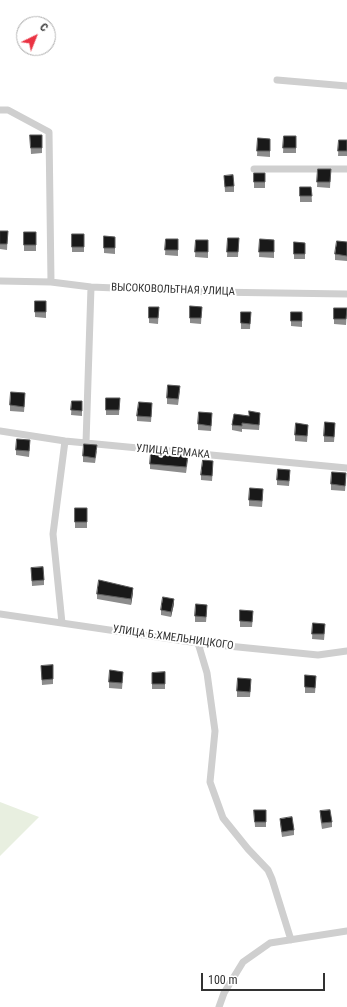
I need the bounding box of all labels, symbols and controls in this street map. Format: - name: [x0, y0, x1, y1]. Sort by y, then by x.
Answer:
- north arrow: [16, 16, 56, 56]
- text: С: [37, 21, 51, 34]
- street label: ВЫСОКОВОЛЬТНАЯ УЛИЦА: [111, 281, 235, 299]
- street label: УЛИЦА ЕРМАКА: [135, 442, 211, 462]
- street label: УЛИЦА Б.ХМЕЛЬНИЦКОГО: [112, 623, 234, 653]
- scale bar: [203, 965, 327, 991]
- text: 100 m: [208, 973, 238, 987]

